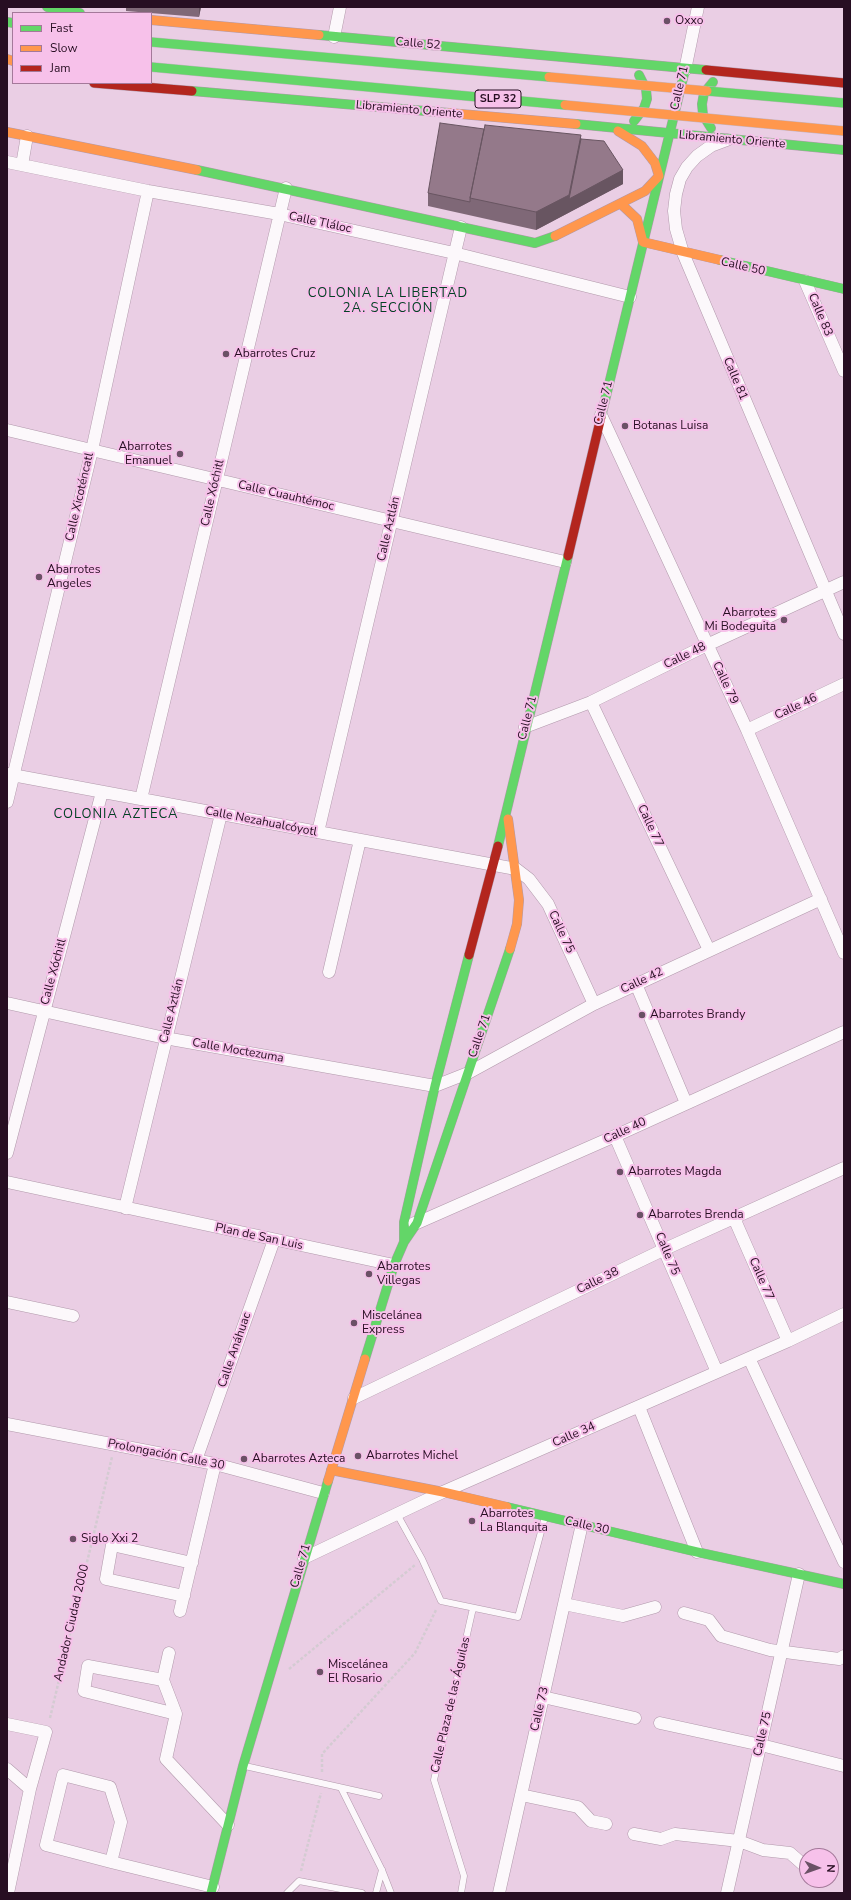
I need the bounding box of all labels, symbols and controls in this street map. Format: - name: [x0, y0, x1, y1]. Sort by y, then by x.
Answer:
- legend: [12, 12, 152, 84]
- place label: Oxxo: [675, 14, 703, 28]
- marker: Oxxo: [662, 16, 672, 26]
- text: Fast: [50, 20, 73, 36]
- street label: Calle 52: [395, 35, 441, 53]
- text: Slow: [50, 40, 78, 56]
- text: Jam: [50, 60, 71, 76]
- street label: Calle 71: [668, 64, 692, 112]
- road number: SLP 32: [475, 90, 521, 108]
- street label: Libramiento Oriente: [355, 98, 463, 122]
- street label: Libramiento Oriente: [678, 128, 786, 152]
- street label: Calle Tláloc: [287, 209, 353, 237]
- street label: Calle 50: [719, 255, 767, 279]
- district label: COLONIA LA LIBERTAD 2A. SECCIÓN: [308, 286, 468, 317]
- street label: Calle 83: [805, 291, 835, 339]
- place label: Abarrotes Cruz: [234, 347, 315, 361]
- marker: Abarrotes Cruz: [221, 349, 231, 359]
- street label: Calle 81: [720, 355, 750, 403]
- street label: Calle 71: [592, 379, 616, 427]
- place label: Botanas Luisa: [633, 419, 708, 433]
- marker: Botanas Luisa: [620, 421, 630, 431]
- place label: Abarrotes Emanuel: [118, 440, 172, 468]
- marker: Abarrotes Emanuel: [175, 449, 185, 459]
- street label: Calle Xicoténcatl: [63, 451, 97, 543]
- street label: Calle Xóchitl: [198, 458, 228, 528]
- street label: Calle Cuauhtémoc: [236, 478, 336, 514]
- street label: Calle Aztlán: [375, 495, 403, 563]
- place label: Abarrotes Angeles: [47, 563, 101, 591]
- marker: Abarrotes Angeles: [34, 572, 44, 582]
- place label: Abarrotes Mi Bodeguita: [705, 606, 776, 634]
- marker: Abarrotes Mi Bodeguita: [779, 615, 789, 625]
- street label: Calle 48: [662, 640, 708, 672]
- street label: Calle 79: [709, 659, 741, 707]
- street label: Calle 46: [772, 691, 820, 723]
- street label: Calle 71: [516, 694, 540, 742]
- street label: Calle 77: [634, 802, 666, 850]
- street label: Calle Nezahualcóyotl: [204, 804, 318, 840]
- district label: COLONIA AZTECA: [53, 807, 179, 823]
- street label: Calle 75: [545, 908, 577, 956]
- street label: Calle Xóchitl: [38, 937, 70, 1007]
- street label: Calle 42: [618, 965, 666, 997]
- street label: Calle Aztlán: [157, 977, 187, 1045]
- place label: Abarrotes Brandy: [650, 1008, 745, 1022]
- marker: Abarrotes Brandy: [637, 1010, 647, 1020]
- street label: Calle 71: [466, 1012, 494, 1060]
- street label: Calle Moctezuma: [191, 1036, 285, 1066]
- street label: Calle 40: [601, 1115, 649, 1147]
- place label: Abarrotes Magda: [628, 1165, 722, 1179]
- marker: Abarrotes Magda: [615, 1167, 625, 1177]
- place label: Abarrotes Brenda: [648, 1208, 743, 1222]
- marker: Abarrotes Brenda: [635, 1210, 645, 1220]
- street label: Plan de San Luis: [214, 1221, 304, 1253]
- street label: Calle 75: [652, 1230, 682, 1278]
- street label: Calle 77: [745, 1255, 777, 1303]
- place label: Abarrotes Villegas: [377, 1260, 431, 1288]
- street label: Calle 38: [575, 1265, 621, 1297]
- marker: Abarrotes Villegas: [364, 1269, 374, 1279]
- place label: Miscelánea Express: [362, 1309, 422, 1337]
- street label: Calle Anáhuac: [215, 1311, 255, 1389]
- marker: Miscelánea Express: [349, 1318, 359, 1328]
- street label: Calle 34: [550, 1419, 598, 1451]
- street label: Prolongación Calle 30: [106, 1437, 226, 1473]
- place label: Abarrotes Michel: [366, 1449, 458, 1463]
- marker: Abarrotes Michel: [353, 1451, 363, 1461]
- place label: Abarrotes Azteca: [252, 1452, 345, 1466]
- marker: Abarrotes Azteca: [239, 1454, 249, 1464]
- place label: Abarrotes La Blanquita: [480, 1507, 548, 1535]
- street label: Calle 30: [563, 1514, 611, 1538]
- marker: Abarrotes La Blanquita: [467, 1516, 477, 1526]
- place label: Siglo Xxi 2: [81, 1532, 138, 1546]
- marker: Siglo Xxi 2: [68, 1534, 78, 1544]
- street label: Calle 71: [288, 1542, 314, 1590]
- street label: Andador Ciudad 2000: [52, 1563, 92, 1683]
- street label: Calle Plaza de las Águilas: [428, 1635, 474, 1775]
- place label: Miscelánea El Rosario: [328, 1658, 388, 1686]
- marker: Miscelánea El Rosario: [315, 1667, 325, 1677]
- street label: Calle 73: [528, 1685, 552, 1733]
- street label: Calle 75: [751, 1710, 775, 1758]
- north arrow: [799, 1848, 839, 1888]
- text: N: [823, 1864, 838, 1873]

